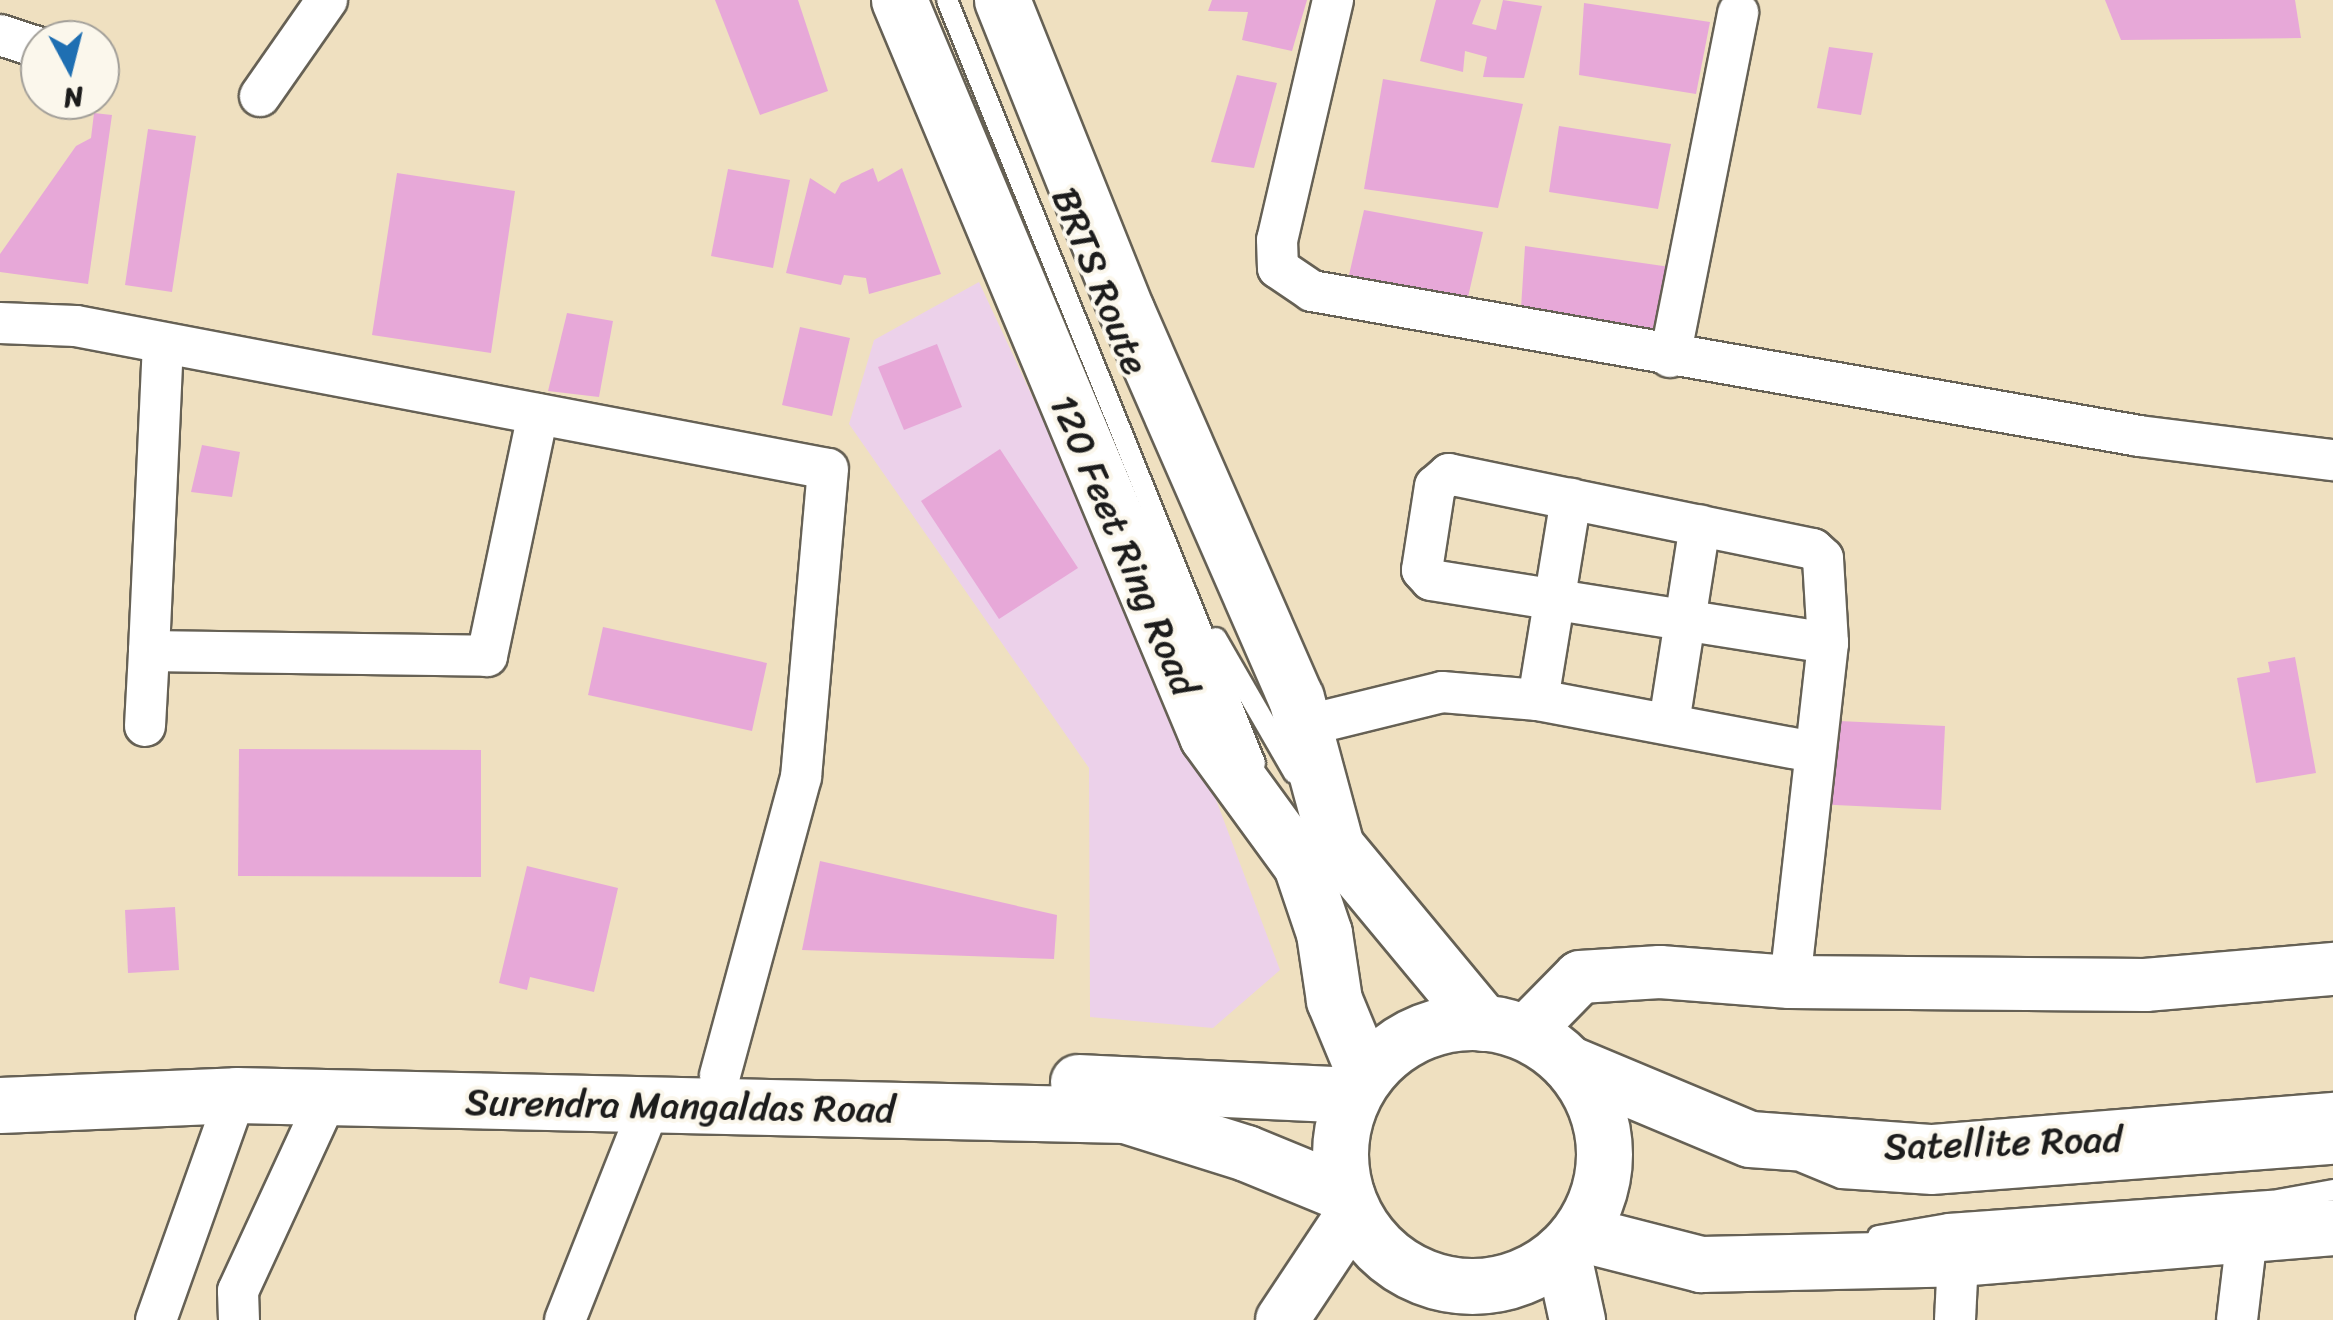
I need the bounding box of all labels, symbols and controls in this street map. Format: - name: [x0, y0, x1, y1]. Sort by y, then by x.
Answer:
- north arrow: [20, 20, 120, 120]
- text: N: [61, 73, 86, 124]
- street label: BRTS Route: [1042, 181, 1158, 381]
- street label: 120 Feet Ring Road: [1040, 387, 1208, 703]
- street label: Surendra Mangaldas Road: [464, 1079, 896, 1133]
- street label: Satellite Road: [1883, 1116, 2123, 1170]

